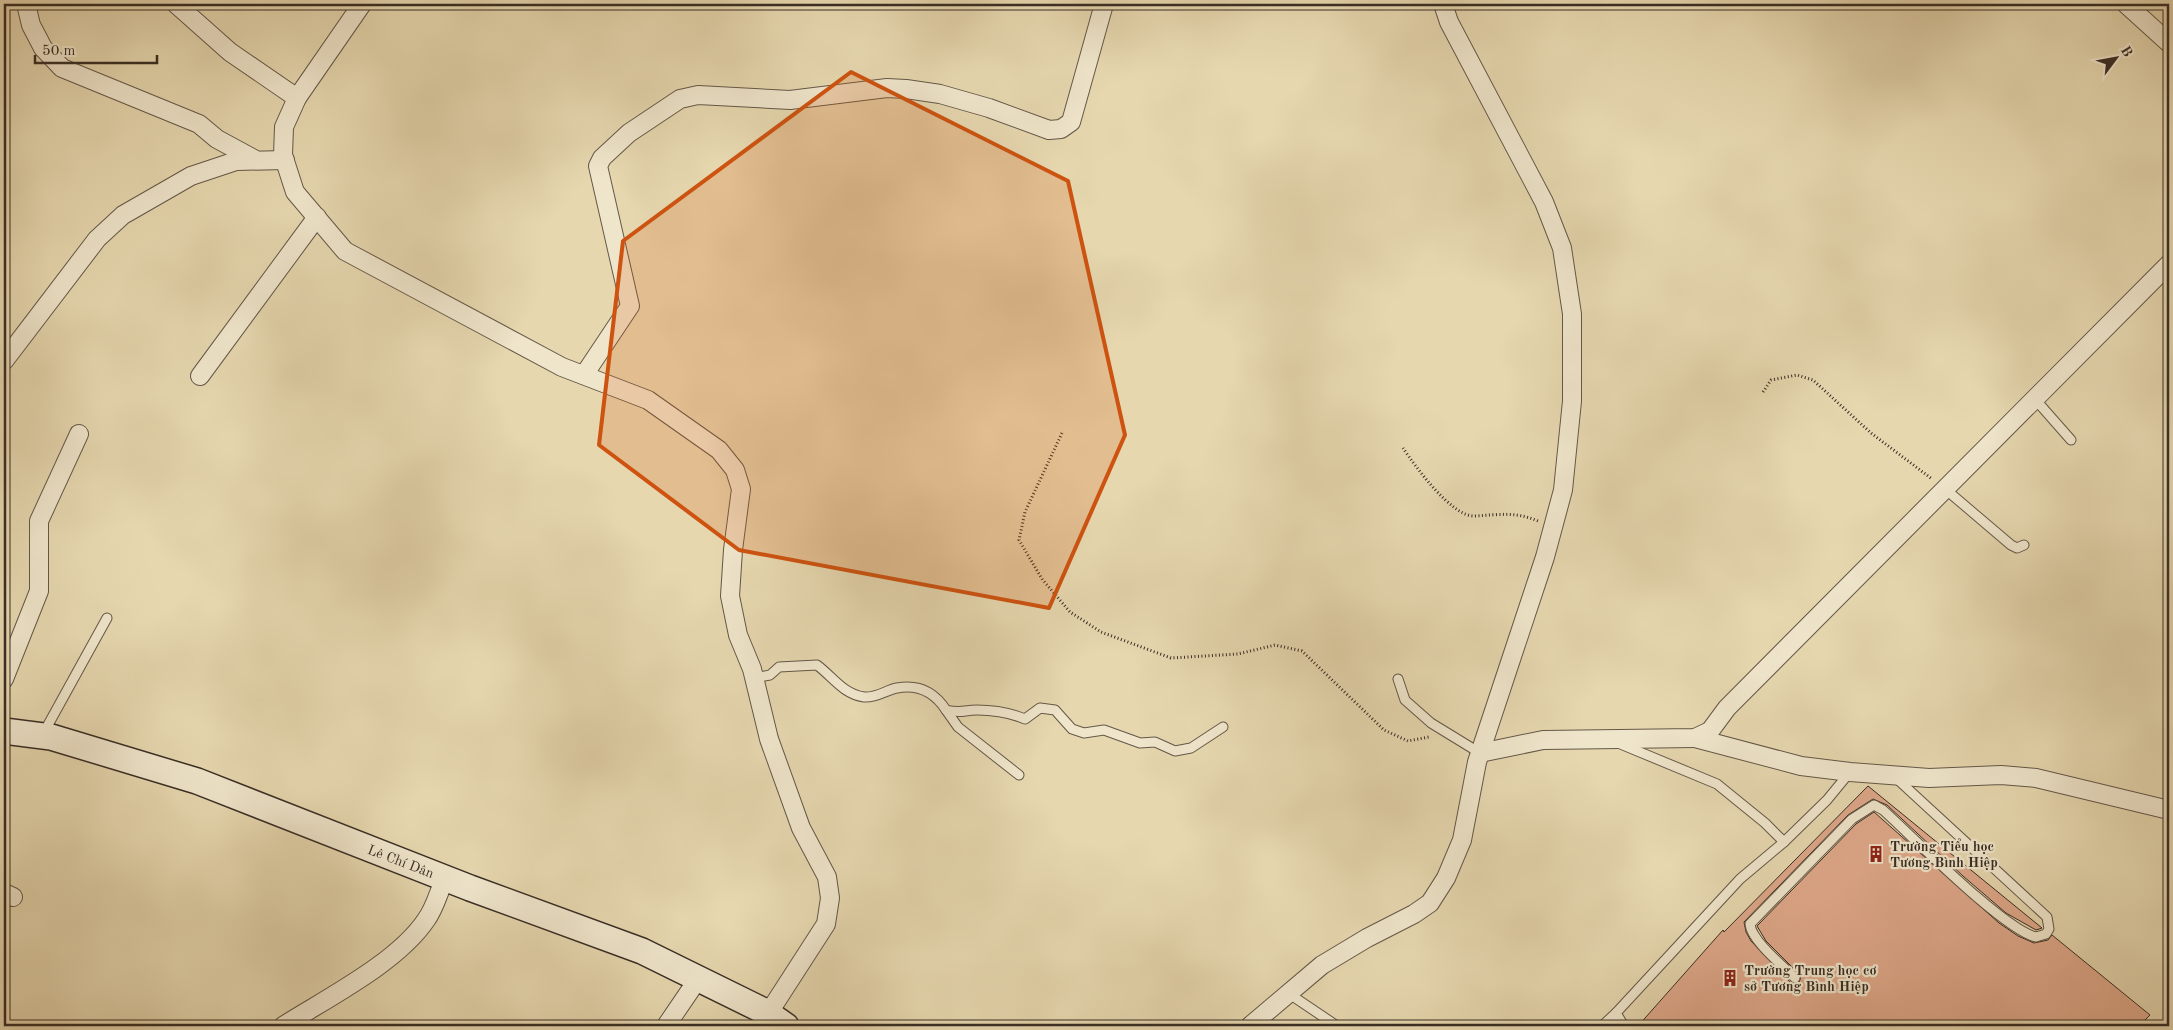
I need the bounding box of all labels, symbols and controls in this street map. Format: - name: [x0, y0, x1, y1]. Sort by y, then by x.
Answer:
- scale bar: [35, 32, 158, 64]
- north arrow: [2090, 32, 2140, 82]
- text: 50 m: [42, 44, 76, 59]
- text: B: [2118, 44, 2135, 60]
- place label: Trường Tiểu học Tương Bình Hiệp: [1890, 838, 1998, 870]
- street label: Lê Chí Dân: [366, 843, 436, 881]
- building icon: Trường Tiểu học Tương Bình Hiệp: [1866, 844, 1886, 864]
- place label: Trường Trung học cơ sở Tương Bình Hiệp: [1744, 964, 1877, 994]
- building icon: Trường Trung học cơ sở Tương Bình Hiệp: [1720, 968, 1740, 988]

